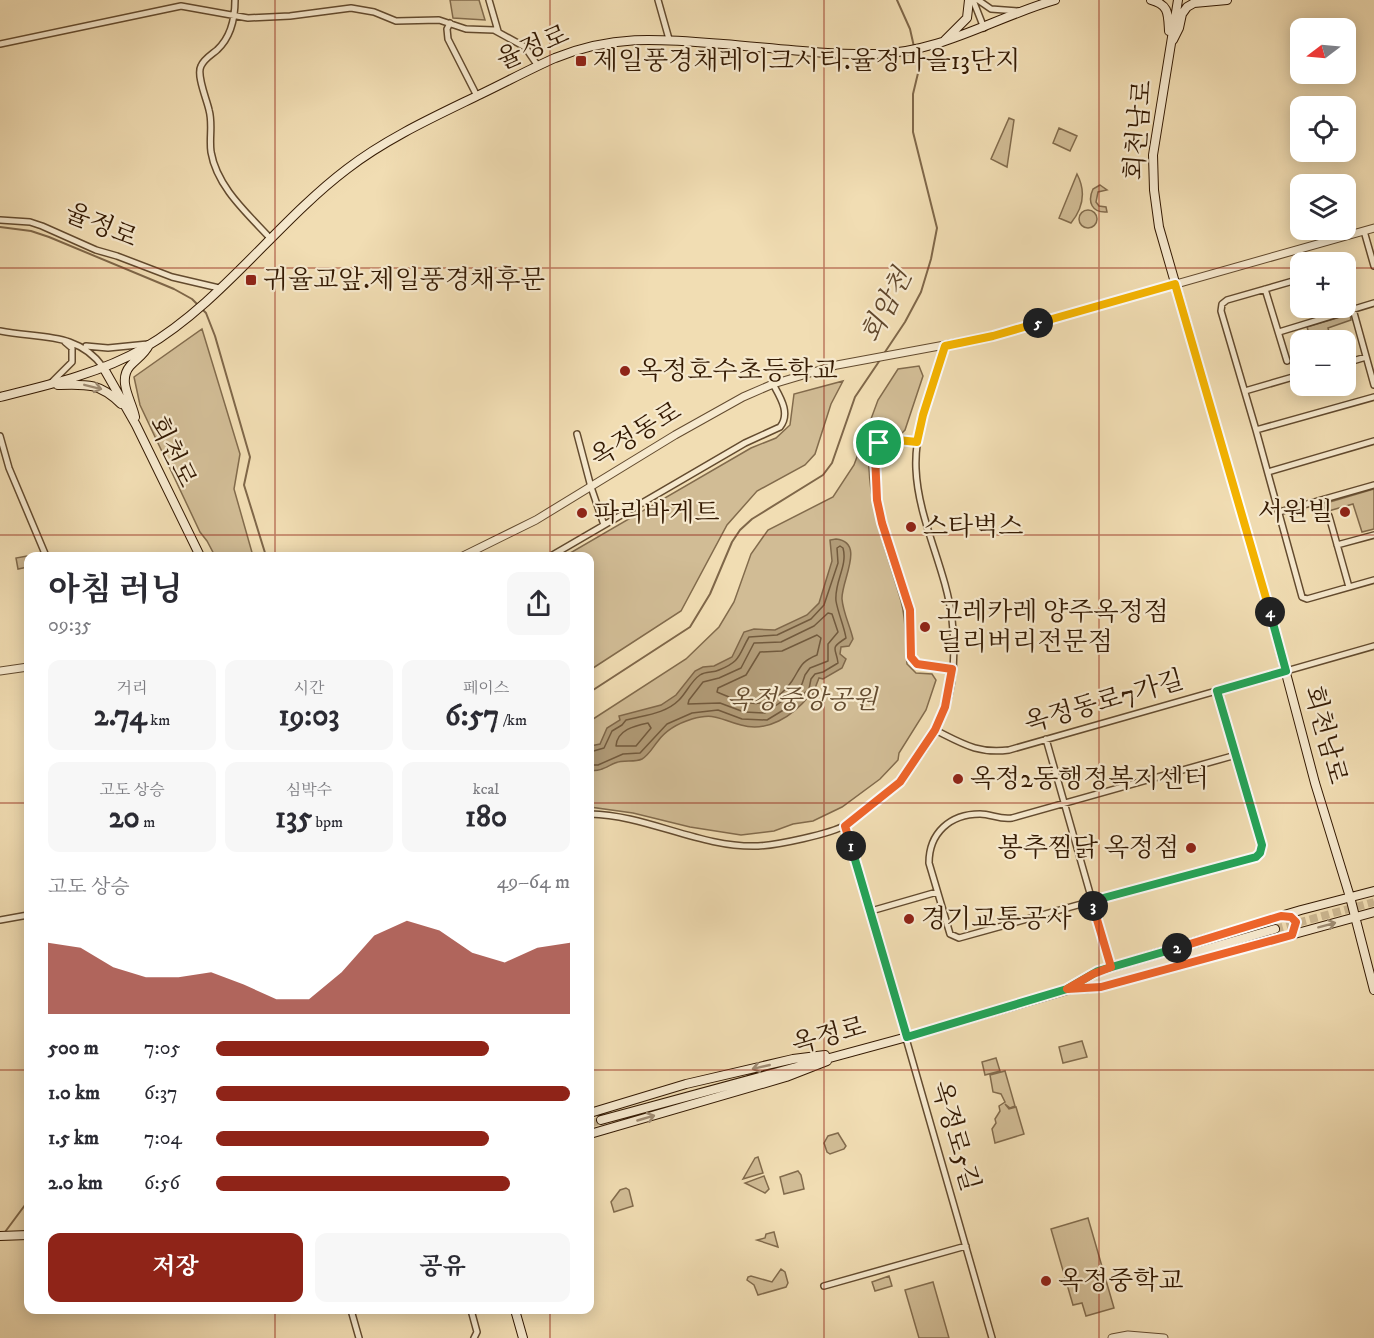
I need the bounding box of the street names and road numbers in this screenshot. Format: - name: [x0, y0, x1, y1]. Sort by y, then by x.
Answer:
- street label: 율정로: [492, 18, 574, 78]
- street label: 회천남로: [1118, 79, 1160, 181]
- street label: 율정로: [60, 197, 142, 255]
- street label: 옥정동로: [584, 395, 688, 475]
- street label: 회천로: [141, 411, 203, 493]
- street label: 옥정동로7가길: [1020, 663, 1188, 741]
- street label: 회천남로: [1296, 682, 1354, 788]
- street label: 옥정로: [788, 1010, 870, 1062]
- street label: 옥정로5길: [924, 1077, 986, 1195]

